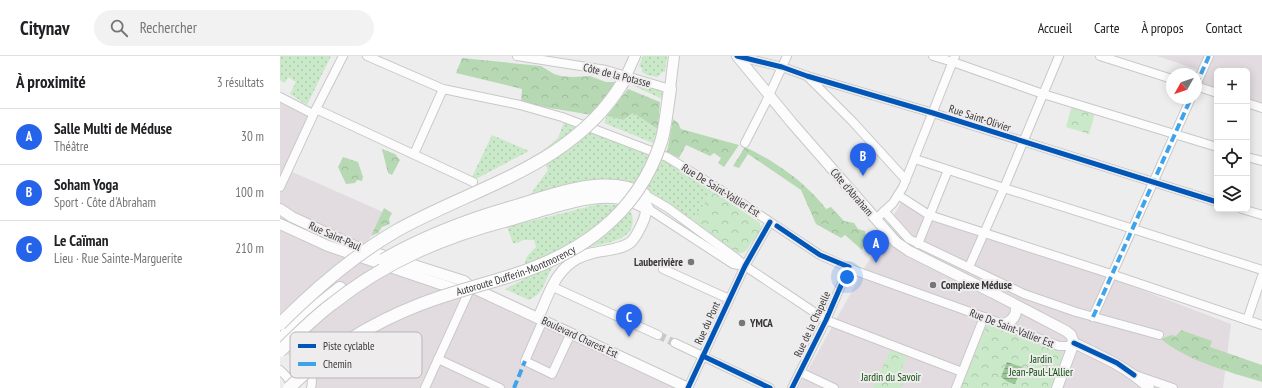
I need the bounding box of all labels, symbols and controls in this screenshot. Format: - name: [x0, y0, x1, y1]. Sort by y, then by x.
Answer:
- search box: [94, 10, 374, 46]
- text: Citynav: [20, 16, 70, 40]
- icon: search: [108, 17, 130, 39]
- text: Rechercher: [140, 18, 197, 37]
- text: Accueil: [1038, 19, 1072, 37]
- text: Carte: [1094, 19, 1120, 37]
- text: À propos: [1142, 19, 1184, 37]
- text: Contact: [1206, 19, 1242, 37]
- street label: Côte de la Potasse: [582, 60, 653, 90]
- north arrow: [1166, 68, 1202, 104]
- map controls: [1214, 68, 1250, 212]
- button: +: [1214, 68, 1250, 104]
- text: À proximité: [16, 71, 86, 93]
- text: 3 résultats: [217, 74, 264, 91]
- street label: Rue Saint-Olivier: [947, 101, 1013, 135]
- button: −: [1214, 104, 1250, 140]
- text: Salle Multi de Méduse: [54, 119, 172, 138]
- text: A: [26, 128, 32, 145]
- text: 30 m: [241, 128, 264, 145]
- text: Théâtre: [54, 138, 89, 155]
- button: locate: [1214, 140, 1250, 176]
- pin: B: [850, 143, 876, 176]
- street label: Rue De Saint-Vallier Est: [679, 160, 763, 220]
- street label: Côte d'Abraham: [827, 165, 877, 219]
- text: Soham Yoga: [54, 175, 118, 194]
- button: layers: [1214, 176, 1250, 212]
- text: B: [26, 184, 32, 201]
- text: 100 m: [235, 184, 264, 201]
- text: Sport · Côte d'Abraham: [54, 194, 156, 211]
- street label: Rue Saint-Paul: [307, 218, 364, 254]
- pin: A: [863, 230, 889, 263]
- text: Le Caïman: [54, 231, 108, 250]
- text: C: [26, 240, 32, 257]
- text: 210 m: [235, 240, 264, 257]
- street label: Autoroute Dufferin-Montmorency: [454, 242, 579, 299]
- text: Lieu · Rue Sainte-Marguerite: [54, 250, 182, 267]
- place label: Lauberivière: [634, 255, 683, 269]
- marker: Lauberivière: [686, 257, 696, 267]
- your location: [837, 267, 857, 287]
- place label: Complexe Méduse: [941, 278, 1012, 292]
- marker: Complexe Méduse: [928, 280, 938, 290]
- street label: Rue de la Chapelle: [791, 288, 834, 359]
- street label: Rue du Pont: [691, 299, 723, 347]
- pin: C: [616, 304, 642, 337]
- street label: Rue De Saint-Vallier Est: [968, 305, 1056, 351]
- street label: Boulevard Charest Est: [540, 313, 620, 361]
- place label: YMCA: [749, 316, 773, 330]
- marker: YMCA: [737, 318, 747, 328]
- legend: [290, 332, 422, 378]
- text: Piste cyclable: [323, 339, 375, 353]
- park label: Jardin Jean-Paul-L'Allier: [1008, 352, 1073, 379]
- text: Chemin: [323, 357, 352, 371]
- park label: Jardin du Savoir: [860, 370, 921, 384]

